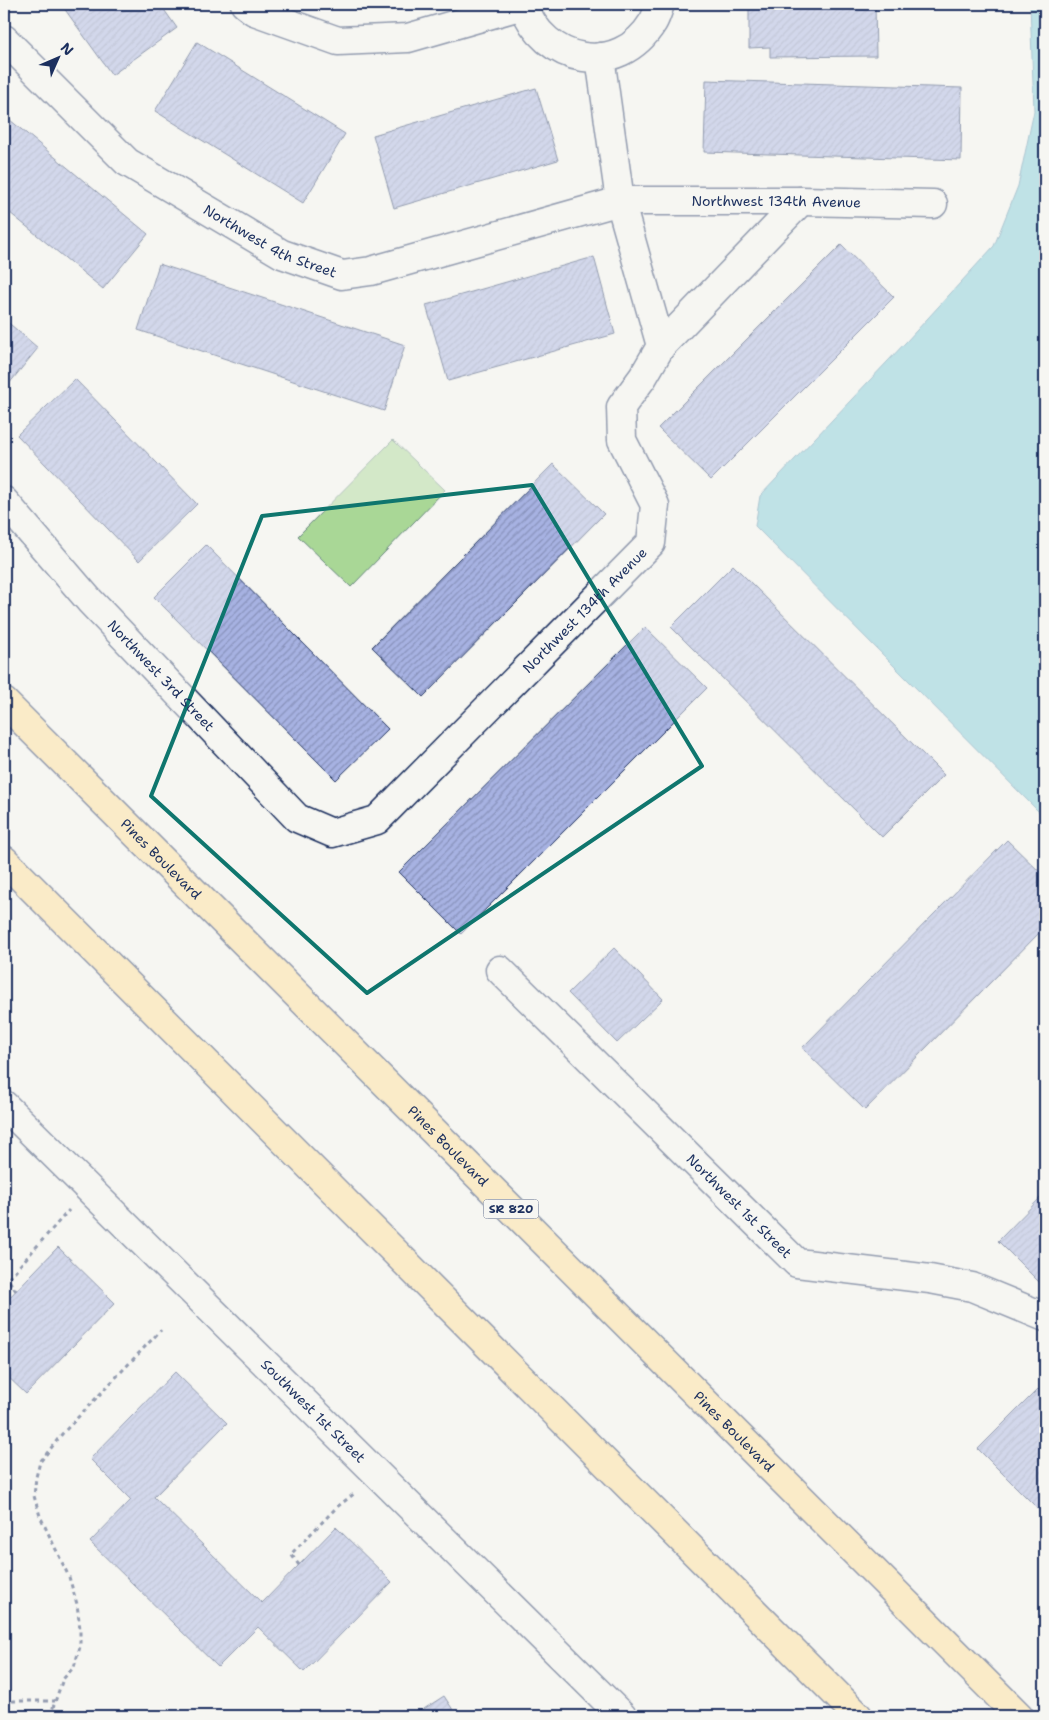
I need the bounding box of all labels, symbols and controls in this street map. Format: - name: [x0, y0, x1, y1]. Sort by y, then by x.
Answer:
- north arrow: [32, 32, 82, 82]
- text: N: [57, 39, 77, 59]
- street label: Northwest 134th Avenue: [691, 192, 861, 211]
- street label: Northwest 4th Street: [200, 200, 339, 281]
- street label: Northwest 134th Avenue: [519, 543, 651, 677]
- street label: Northwest 3rd Street: [104, 616, 218, 735]
- street label: Pines Boulevard: [117, 815, 205, 903]
- street label: Pines Boulevard: [404, 1102, 493, 1190]
- street label: Northwest 1st Street: [683, 1150, 796, 1262]
- road number: SR 820: [484, 1200, 538, 1218]
- street label: Southwest 1st Street: [257, 1355, 369, 1466]
- street label: Pines Boulevard: [690, 1387, 778, 1476]

